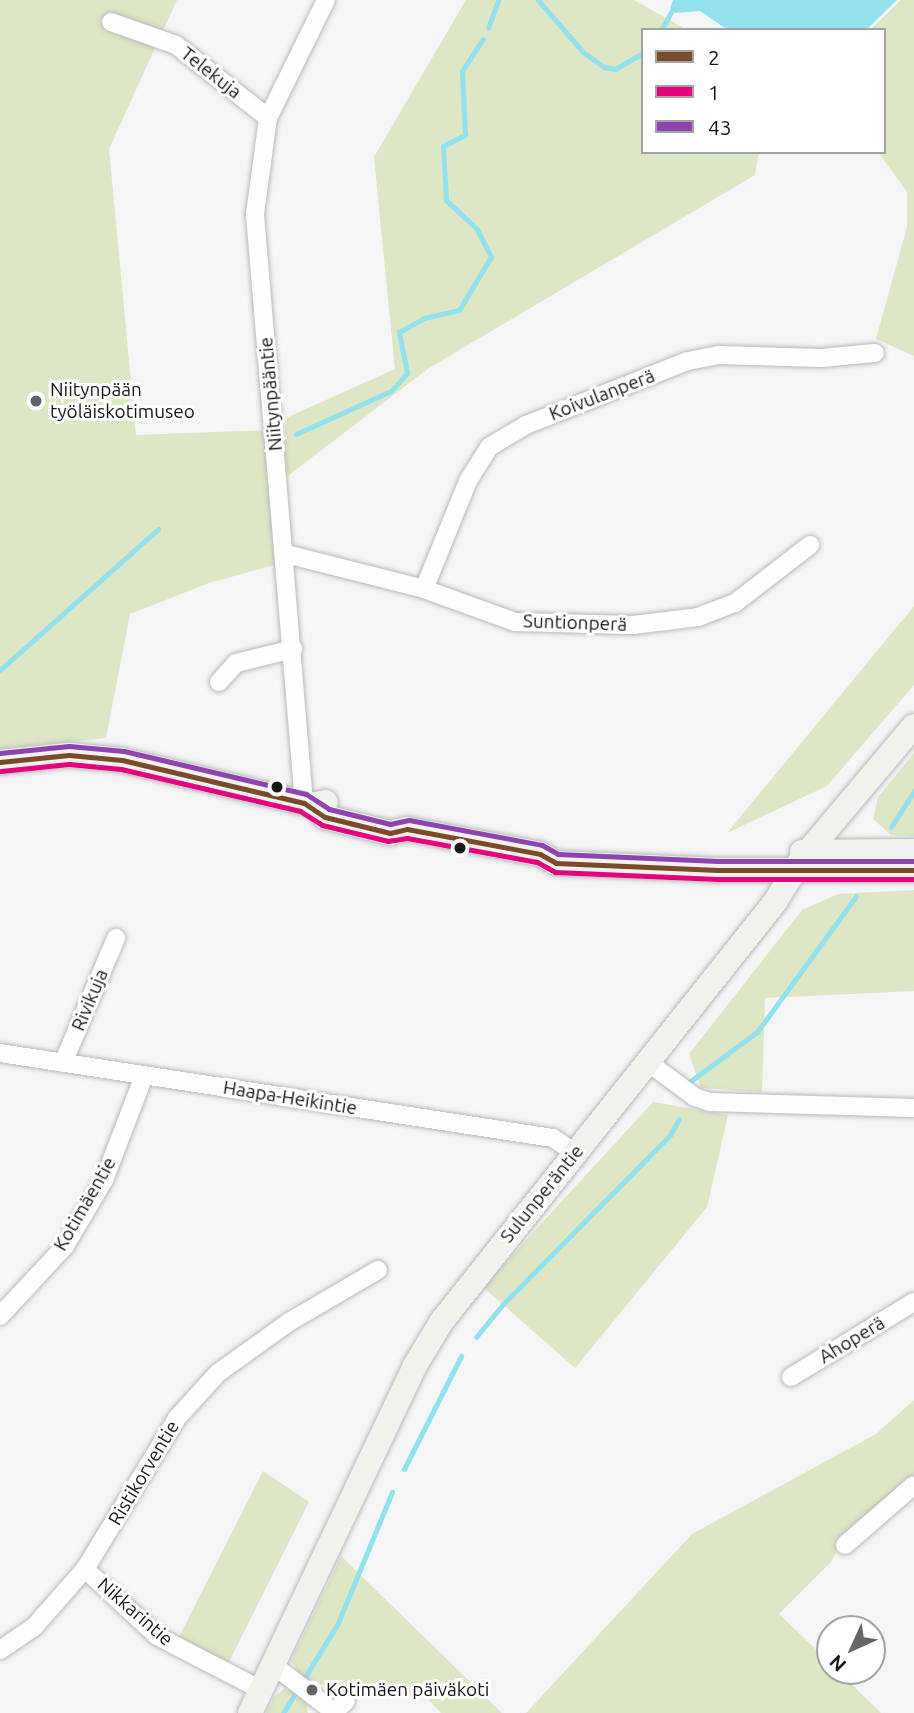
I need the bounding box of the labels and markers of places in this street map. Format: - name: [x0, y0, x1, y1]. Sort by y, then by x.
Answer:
- place label: Niitynpään työläiskotimuseo: [50, 379, 195, 423]
- marker: Niitynpään työläiskotimuseo: [28, 393, 44, 409]
- unlabelled marker: [270, 780, 284, 794]
- unlabelled marker: [453, 841, 467, 855]
- place label: Kotimäen päiväkoti: [326, 1679, 489, 1701]
- marker: Kotimäen päiväkoti: [304, 1682, 320, 1698]

